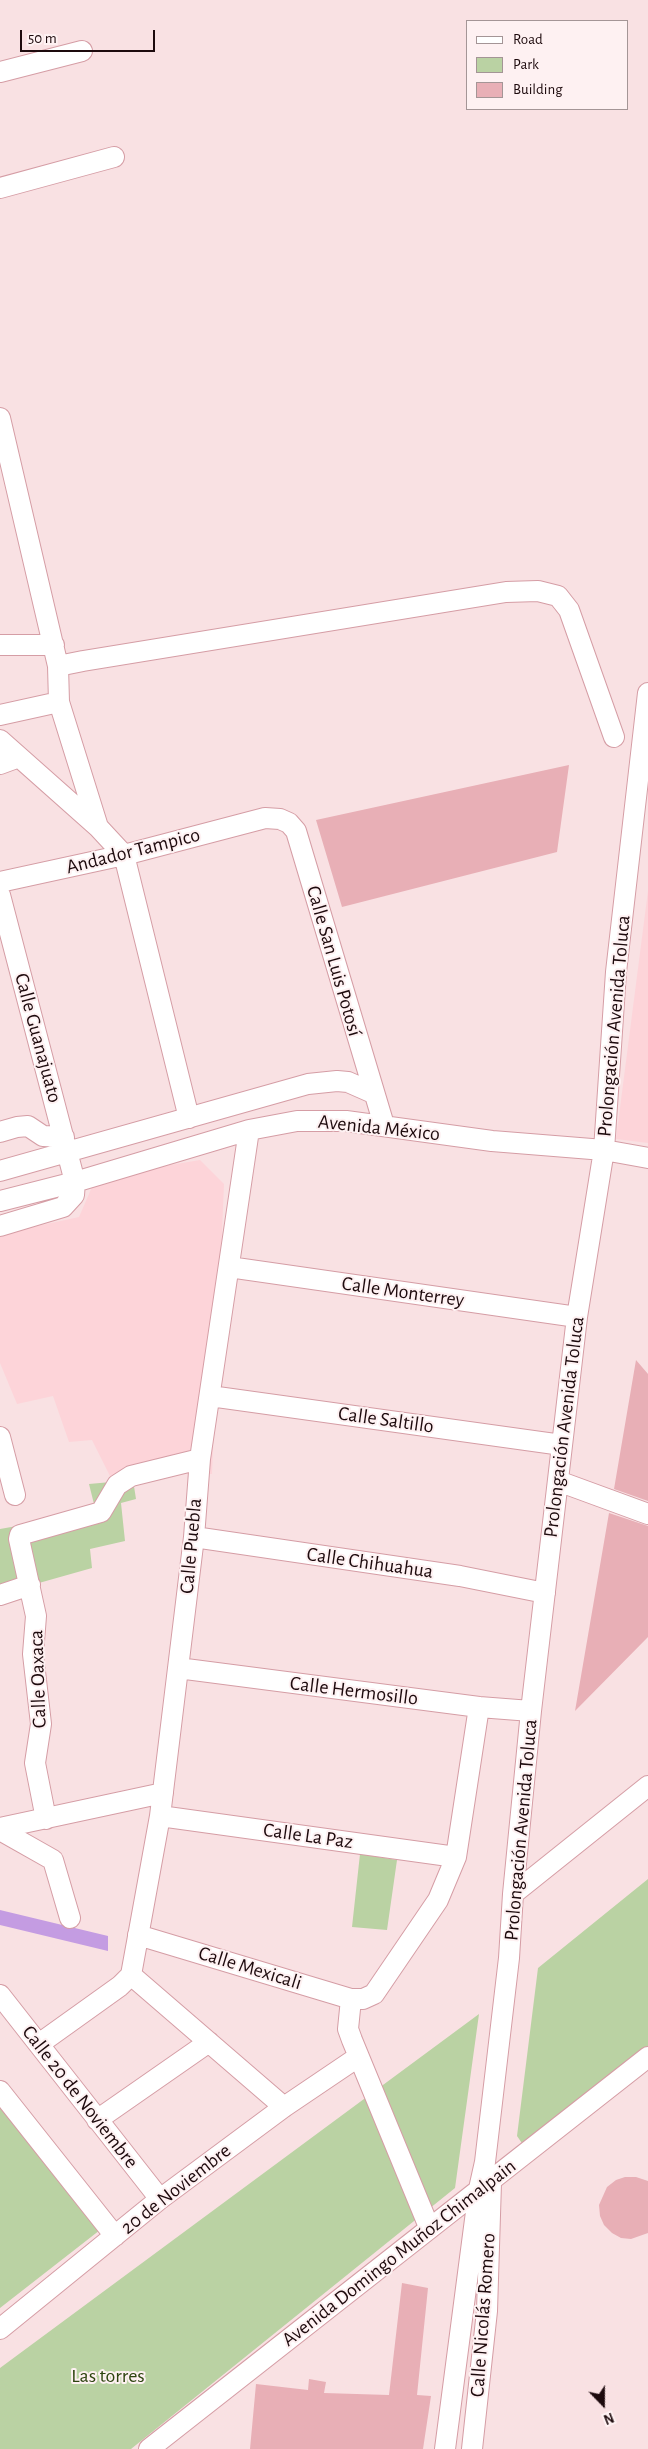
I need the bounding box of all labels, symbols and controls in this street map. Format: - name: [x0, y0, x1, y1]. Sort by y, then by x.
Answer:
- scale bar: [22, 20, 158, 52]
- legend: [466, 20, 628, 110]
- text: 50 m: [28, 31, 57, 46]
- text: Road: [513, 32, 543, 47]
- text: Park: [513, 57, 539, 72]
- text: Building: [513, 82, 563, 97]
- street label: Andador Tampico: [64, 823, 202, 879]
- street label: Calle San Luis Potosí: [301, 883, 367, 1039]
- street label: Prolongación Avenida Toluca: [592, 914, 636, 1138]
- street label: Calle Guanajuato: [9, 971, 67, 1105]
- street label: Avenida México: [317, 1110, 441, 1146]
- street label: Calle Monterrey: [340, 1272, 466, 1312]
- street label: Prolongación Avenida Toluca: [539, 1315, 589, 1539]
- street label: Calle Saltillo: [337, 1401, 435, 1439]
- street label: Calle Puebla: [175, 1497, 207, 1595]
- street label: Calle Chihuahua: [305, 1542, 435, 1584]
- street label: Calle Oaxaca: [24, 1629, 52, 1729]
- street label: Calle Hermosillo: [289, 1671, 419, 1711]
- street label: Prolongación Avenida Toluca: [499, 1718, 543, 1942]
- street label: Calle La Paz: [262, 1818, 354, 1854]
- street label: Calle Mexicali: [195, 1941, 305, 1995]
- street label: Calle 20 de Noviembre: [17, 2021, 143, 2173]
- street label: 20 de Noviembre: [116, 2139, 236, 2239]
- street label: Avenida Domingo Muñoz Chimalpain: [277, 2154, 521, 2352]
- street label: Calle Nicolás Romero: [465, 2232, 501, 2398]
- park label: Las torres: [71, 2364, 145, 2388]
- north arrow: [578, 2379, 628, 2429]
- text: N: [601, 2410, 616, 2426]

